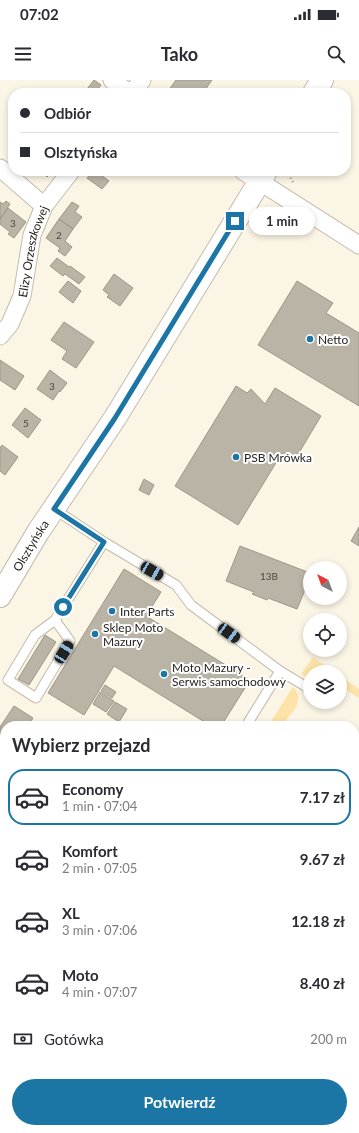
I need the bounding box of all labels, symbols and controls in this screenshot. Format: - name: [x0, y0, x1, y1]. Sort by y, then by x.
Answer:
- text: 07:02: [20, 5, 59, 23]
- icon: menu: [12, 43, 34, 65]
- text: Tako: [161, 43, 198, 65]
- icon: search: [325, 43, 347, 65]
- text: Odbiór: [44, 104, 91, 122]
- text: Olsztyńska: [44, 143, 117, 161]
- street label: Elizy Orzeszkowej: [14, 203, 51, 298]
- callout: 1 min: [249, 207, 315, 235]
- route end: [226, 212, 244, 230]
- text: 1 min: [266, 213, 298, 229]
- house number: 3: [10, 217, 16, 229]
- house number: 2: [56, 229, 62, 241]
- place label: Netto: [318, 332, 348, 347]
- marker: Netto: [305, 334, 315, 344]
- house number: 3: [49, 380, 55, 392]
- house number: 5: [23, 417, 29, 429]
- place label: PSB Mrówka: [244, 450, 312, 465]
- marker: PSB Mrówka: [231, 452, 241, 462]
- street label: Olsztyńska: [9, 517, 52, 574]
- car: [139, 560, 165, 582]
- north arrow: [303, 561, 347, 605]
- map controls: [303, 561, 347, 709]
- house number: 13B: [260, 570, 278, 582]
- route start: [54, 598, 72, 616]
- place label: Inter Parts: [120, 604, 175, 619]
- marker: Inter Parts: [107, 606, 117, 616]
- button: locate: [303, 613, 347, 657]
- place label: Sklep Moto Mazury: [103, 620, 163, 649]
- car: [216, 621, 242, 645]
- marker: Sklep Moto Mazury: [90, 629, 100, 639]
- car: [53, 639, 75, 665]
- place label: Moto Mazury - Serwis samochodowy: [172, 660, 287, 689]
- button: layers: [303, 665, 347, 709]
- marker: Moto Mazury - Serwis samochodowy: [159, 669, 169, 679]
- text: Wybierz przejazd: [12, 734, 151, 756]
- icon: car: [14, 779, 50, 815]
- text: Economy: [62, 780, 123, 798]
- text: 7.17 zł: [300, 788, 345, 806]
- text: 1 min · 07:04: [62, 798, 137, 814]
- icon: car: [14, 841, 50, 877]
- text: Komfort: [62, 842, 118, 860]
- text: 9.67 zł: [300, 850, 345, 868]
- text: 2 min · 07:05: [62, 860, 137, 876]
- icon: car: [14, 903, 50, 939]
- text: XL: [62, 904, 80, 922]
- text: 12.18 zł: [291, 912, 345, 930]
- text: 3 min · 07:06: [62, 922, 137, 938]
- icon: car: [14, 965, 50, 1001]
- text: Moto: [62, 966, 99, 984]
- text: 8.40 zł: [300, 974, 345, 992]
- text: 4 min · 07:07: [62, 984, 137, 1000]
- icon: cash: [12, 1028, 34, 1050]
- text: Gotówka: [44, 1030, 104, 1048]
- text: 200 m: [310, 1031, 347, 1047]
- button: Potwierdź: [12, 1079, 347, 1125]

